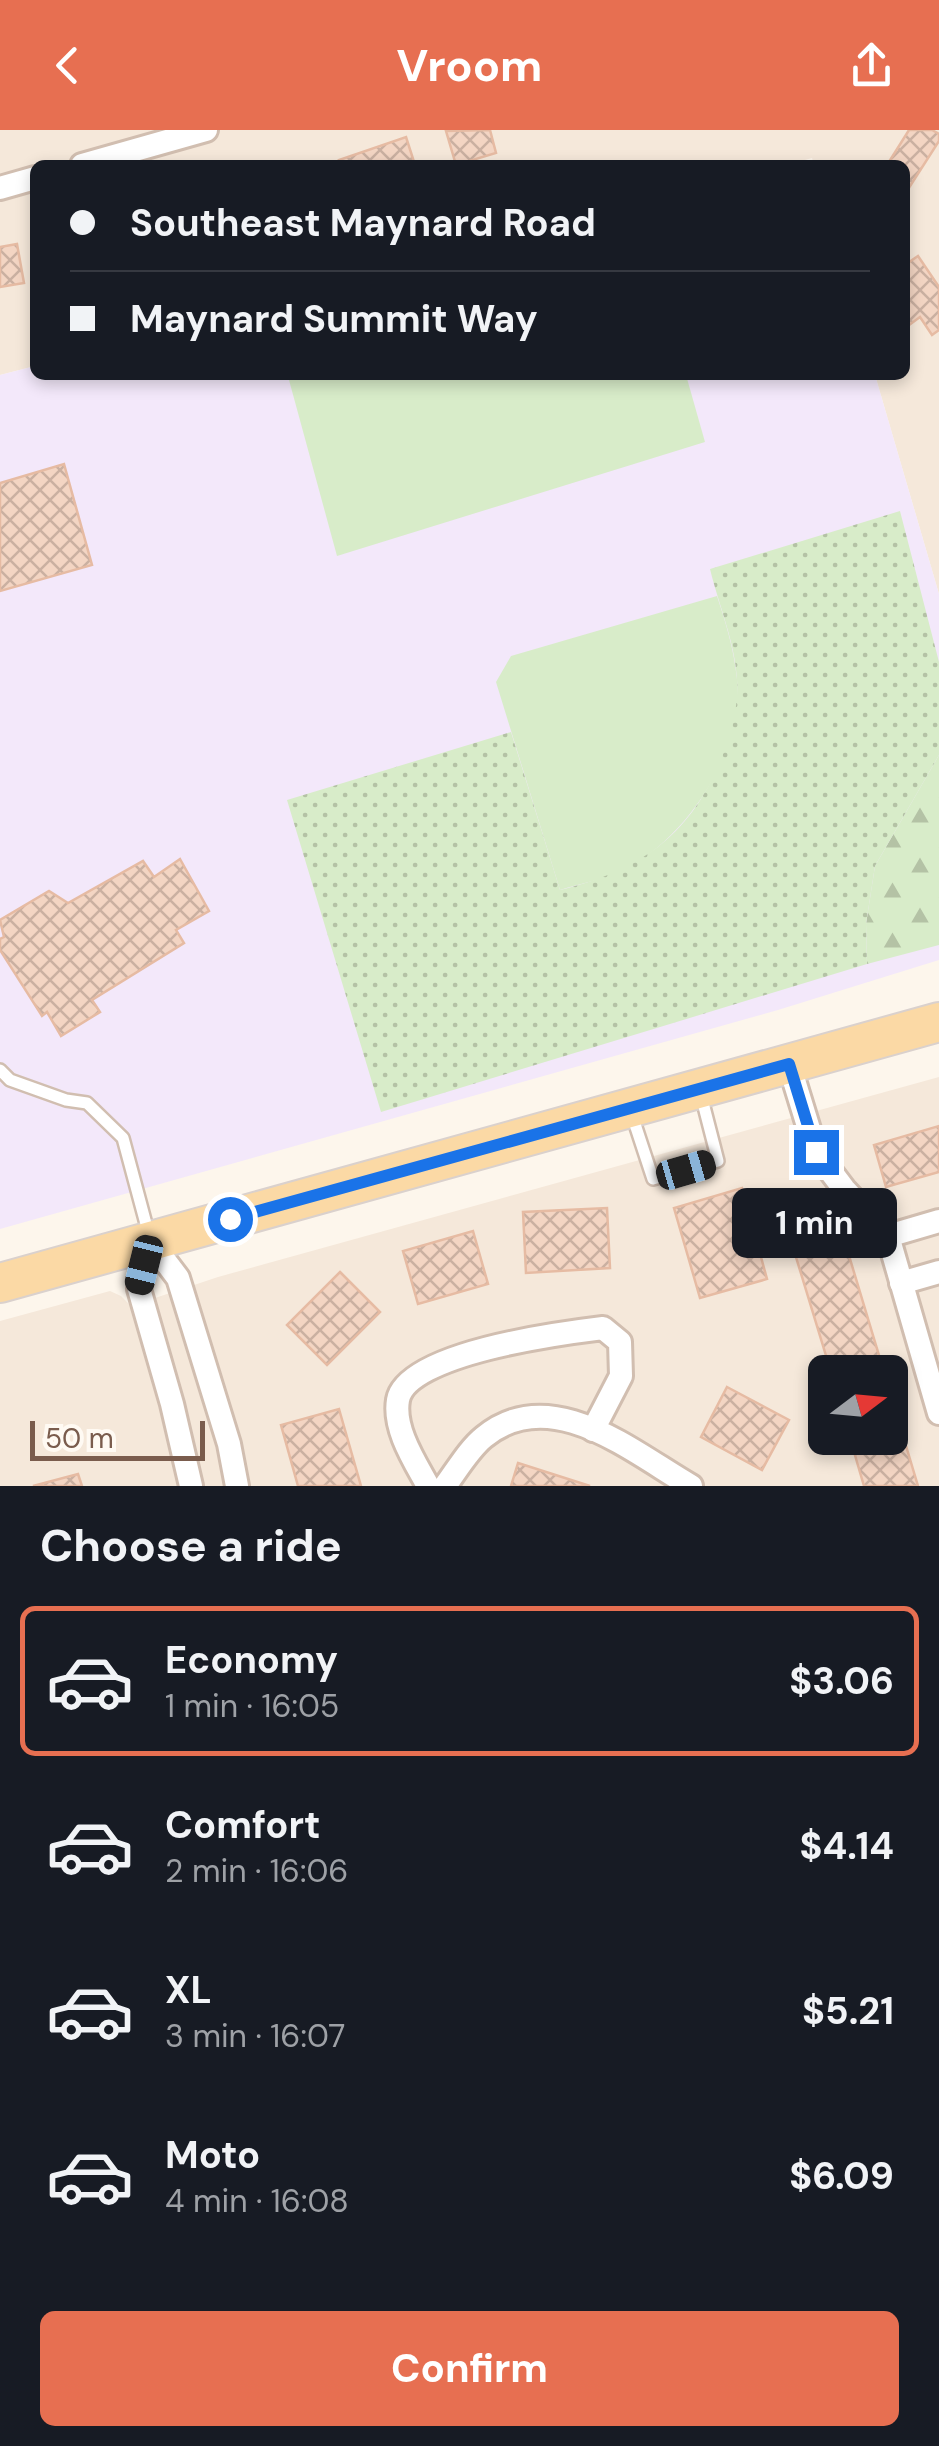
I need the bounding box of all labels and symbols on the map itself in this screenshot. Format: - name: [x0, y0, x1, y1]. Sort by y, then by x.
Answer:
- route end: [794, 1130, 839, 1175]
- car: [653, 1147, 719, 1193]
- callout: 1 min: [734, 1187, 898, 1257]
- route start: [208, 1197, 253, 1242]
- car: [122, 1232, 166, 1298]
- north arrow: [808, 1355, 908, 1455]
- scale bar: [30, 1416, 205, 1460]

